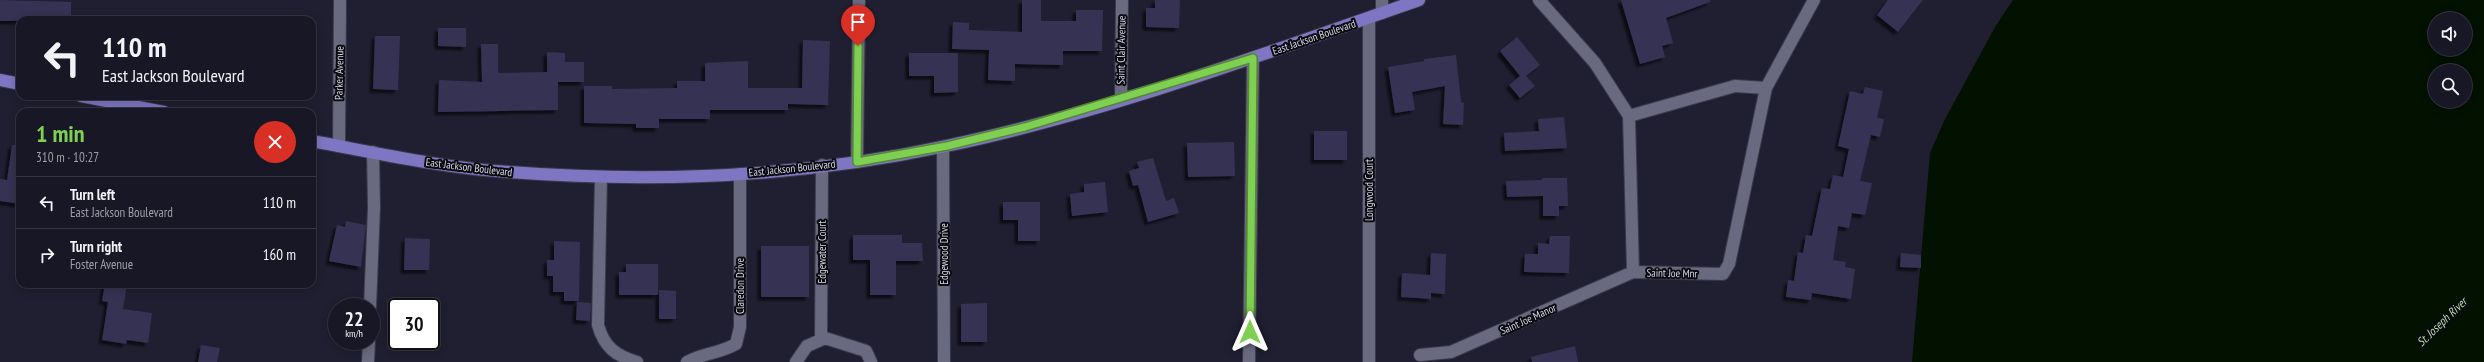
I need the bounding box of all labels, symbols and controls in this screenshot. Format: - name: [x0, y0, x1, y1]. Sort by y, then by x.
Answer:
- pin: [841, 5, 875, 46]
- icon: arrive: [847, 11, 869, 33]
- map controls: [2428, 12, 2472, 108]
- button: sound: [2428, 12, 2472, 56]
- street label: Saint Clair Avenue: [1113, 15, 1129, 85]
- street label: East Jackson Boulevard: [1271, 16, 1358, 58]
- text: 110 m: [102, 28, 166, 65]
- icon: left: [36, 32, 88, 84]
- street label: Parker Avenue: [332, 46, 346, 100]
- text: East Jackson Boulevard: [102, 64, 245, 87]
- button: search: [2428, 64, 2472, 108]
- text: 1 min: [36, 118, 84, 149]
- button: close: [254, 121, 296, 163]
- text: 310 m · 10:27: [36, 149, 99, 166]
- street label: East Jackson Boulevard: [425, 155, 513, 179]
- street label: East Jackson Boulevard: [748, 156, 836, 180]
- street label: Longwood Court: [1362, 159, 1376, 221]
- text: Turn left: [70, 185, 115, 204]
- icon: left: [36, 192, 58, 214]
- text: 110 m: [263, 193, 296, 212]
- text: East Jackson Boulevard: [70, 204, 173, 221]
- street label: Edgewater Court: [815, 221, 829, 283]
- street label: Edgewood Drive: [937, 223, 951, 285]
- text: Turn right: [70, 237, 122, 256]
- icon: right: [36, 244, 58, 266]
- text: 160 m: [263, 245, 296, 264]
- text: Foster Avenue: [70, 256, 133, 273]
- street label: Claredon Drive: [733, 257, 747, 314]
- street label: Saint Joe Mnr: [1646, 266, 1698, 280]
- water label: St. Joseph River: [2414, 293, 2471, 349]
- speed limit sign: 30: [388, 298, 440, 350]
- street label: Saint Joe Manor: [1498, 300, 1558, 338]
- text: 22: [344, 306, 364, 332]
- position arrow: [1229, 311, 1271, 353]
- text: km/h: [345, 327, 363, 340]

